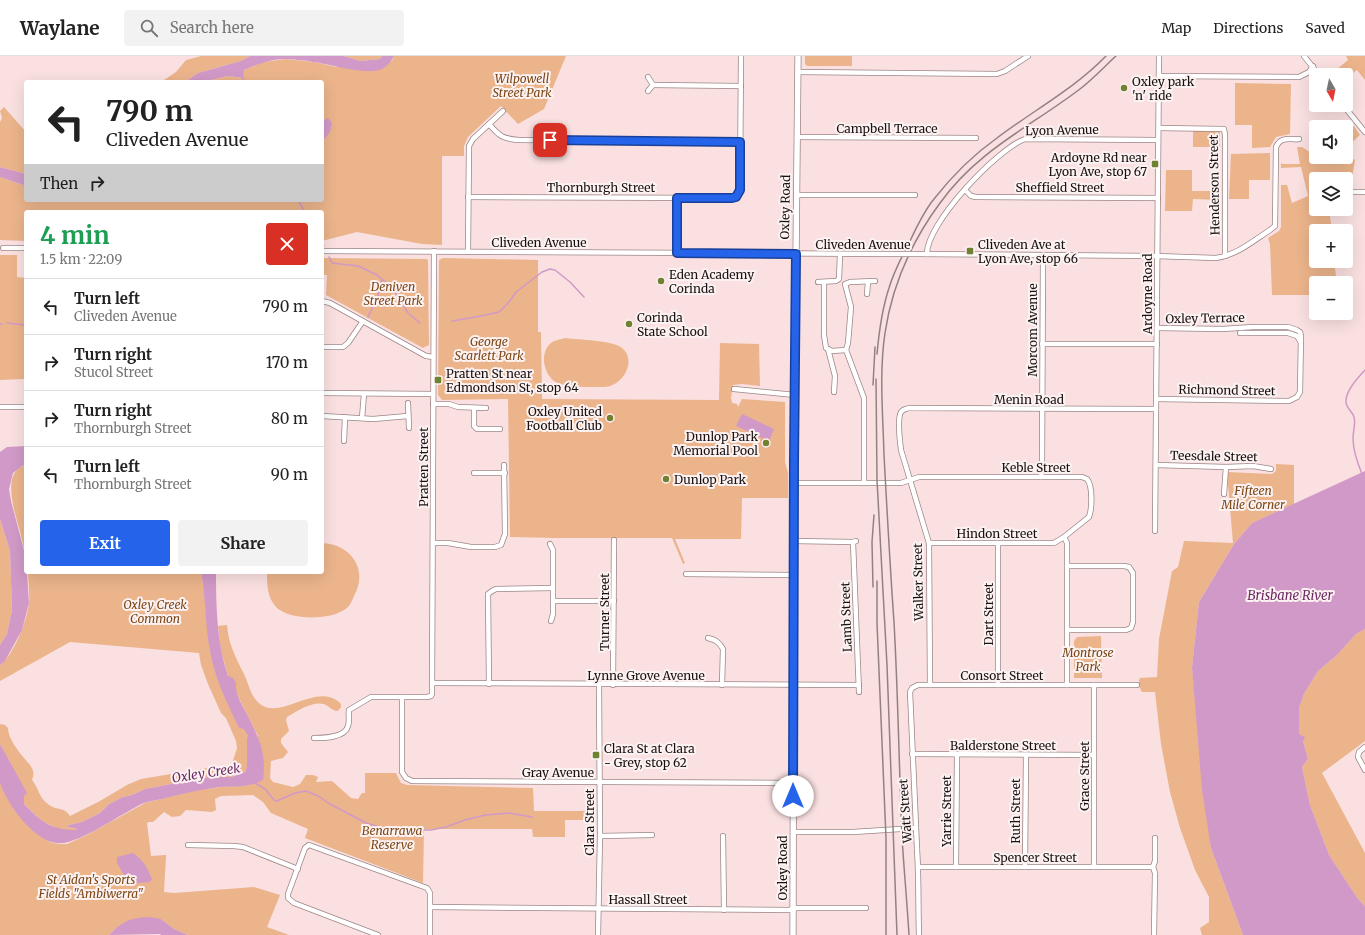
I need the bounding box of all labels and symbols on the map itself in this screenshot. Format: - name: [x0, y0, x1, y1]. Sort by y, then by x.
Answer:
- north arrow: [1309, 68, 1353, 112]
- park label: Wilpowell Street Park: [492, 71, 552, 100]
- place label: Oxley park 'n' ride: [1132, 74, 1195, 103]
- marker: Oxley park 'n' ride: [1119, 83, 1129, 93]
- street label: Campbell Terrace: [836, 121, 938, 136]
- street label: Lyon Avenue: [1025, 122, 1099, 138]
- pin: [533, 123, 567, 157]
- street label: Henderson Street: [1206, 134, 1222, 235]
- place label: Ardoyne Rd near Lyon Ave, stop 67: [1048, 150, 1148, 179]
- marker: Ardoyne Rd near Lyon Ave, stop 67: [1150, 159, 1160, 169]
- street label: Oxley Road: [777, 174, 793, 240]
- street label: Thornburgh Street: [547, 180, 656, 195]
- street label: Sheffield Street: [1016, 180, 1105, 195]
- street label: Cliveden Avenue: [492, 235, 586, 250]
- street label: Cliveden Avenue: [816, 237, 910, 252]
- place label: Cliveden Ave at Lyon Ave, stop 66: [978, 237, 1078, 266]
- marker: Cliveden Ave at Lyon Ave, stop 66: [965, 246, 975, 256]
- street label: Ardoyne Road: [1140, 254, 1155, 335]
- place label: Eden Academy Corinda: [669, 267, 754, 296]
- marker: Eden Academy Corinda: [656, 276, 666, 286]
- park label: Deniven Street Park: [363, 279, 423, 308]
- street label: Morcom Avenue: [1025, 283, 1040, 377]
- place label: Corinda State School: [637, 310, 708, 339]
- street label: Oxley Terrace: [1165, 310, 1245, 326]
- marker: Corinda State School: [624, 319, 634, 329]
- park label: George Scarlett Park: [455, 334, 524, 363]
- place label: Pratten St near Edmondson St, stop 64: [446, 366, 579, 395]
- marker: Pratten St near Edmondson St, stop 64: [433, 375, 443, 385]
- street label: Richmond Street: [1178, 382, 1276, 398]
- street label: Menin Road: [994, 392, 1064, 407]
- place label: Oxley United Football Club: [526, 404, 602, 433]
- marker: Oxley United Football Club: [605, 413, 615, 423]
- street label: Pratten Street: [416, 427, 431, 507]
- place label: Dunlop Park Memorial Pool: [673, 429, 758, 458]
- marker: Dunlop Park Memorial Pool: [761, 438, 771, 448]
- street label: Teesdale Street: [1170, 448, 1258, 464]
- street label: Keble Street: [1002, 460, 1071, 475]
- place label: Dunlop Park: [674, 472, 747, 487]
- marker: Dunlop Park: [661, 474, 671, 484]
- park label: Fifteen Mile Corner: [1220, 483, 1286, 512]
- street label: Hindon Street: [957, 526, 1038, 541]
- street label: Walker Street: [910, 543, 926, 622]
- street label: Turner Street: [597, 573, 612, 651]
- street label: Lamb Street: [837, 581, 855, 652]
- street label: Dart Street: [981, 582, 996, 645]
- water label: Brisbane River: [1247, 587, 1333, 604]
- park label: Oxley Creek Common: [123, 597, 187, 626]
- park label: Montrose Park: [1061, 645, 1114, 674]
- street label: Lynne Grove Avenue: [587, 668, 705, 683]
- street label: Consort Street: [961, 668, 1044, 683]
- street label: Balderstone Street: [950, 738, 1056, 753]
- place label: Clara St at Clara - Grey, stop 62: [604, 741, 695, 770]
- street label: Grace Street: [1077, 741, 1092, 811]
- marker: Clara St at Clara - Grey, stop 62: [591, 750, 601, 760]
- water label: Oxley Creek: [171, 759, 241, 787]
- street label: Gray Avenue: [522, 765, 594, 780]
- position arrow: [772, 775, 814, 817]
- street label: Yarrie Street: [939, 775, 954, 848]
- street label: Watt Street: [895, 778, 915, 845]
- street label: Ruth Street: [1008, 778, 1023, 844]
- street label: Clara Street: [582, 788, 597, 855]
- park label: Benarrawa Reserve: [362, 823, 422, 852]
- street label: Oxley Road: [775, 836, 790, 900]
- street label: Spencer Street: [993, 850, 1077, 865]
- park label: St Aidan's Sports Fields "Ambiwerra": [38, 872, 143, 901]
- street label: Hassall Street: [608, 892, 688, 907]

